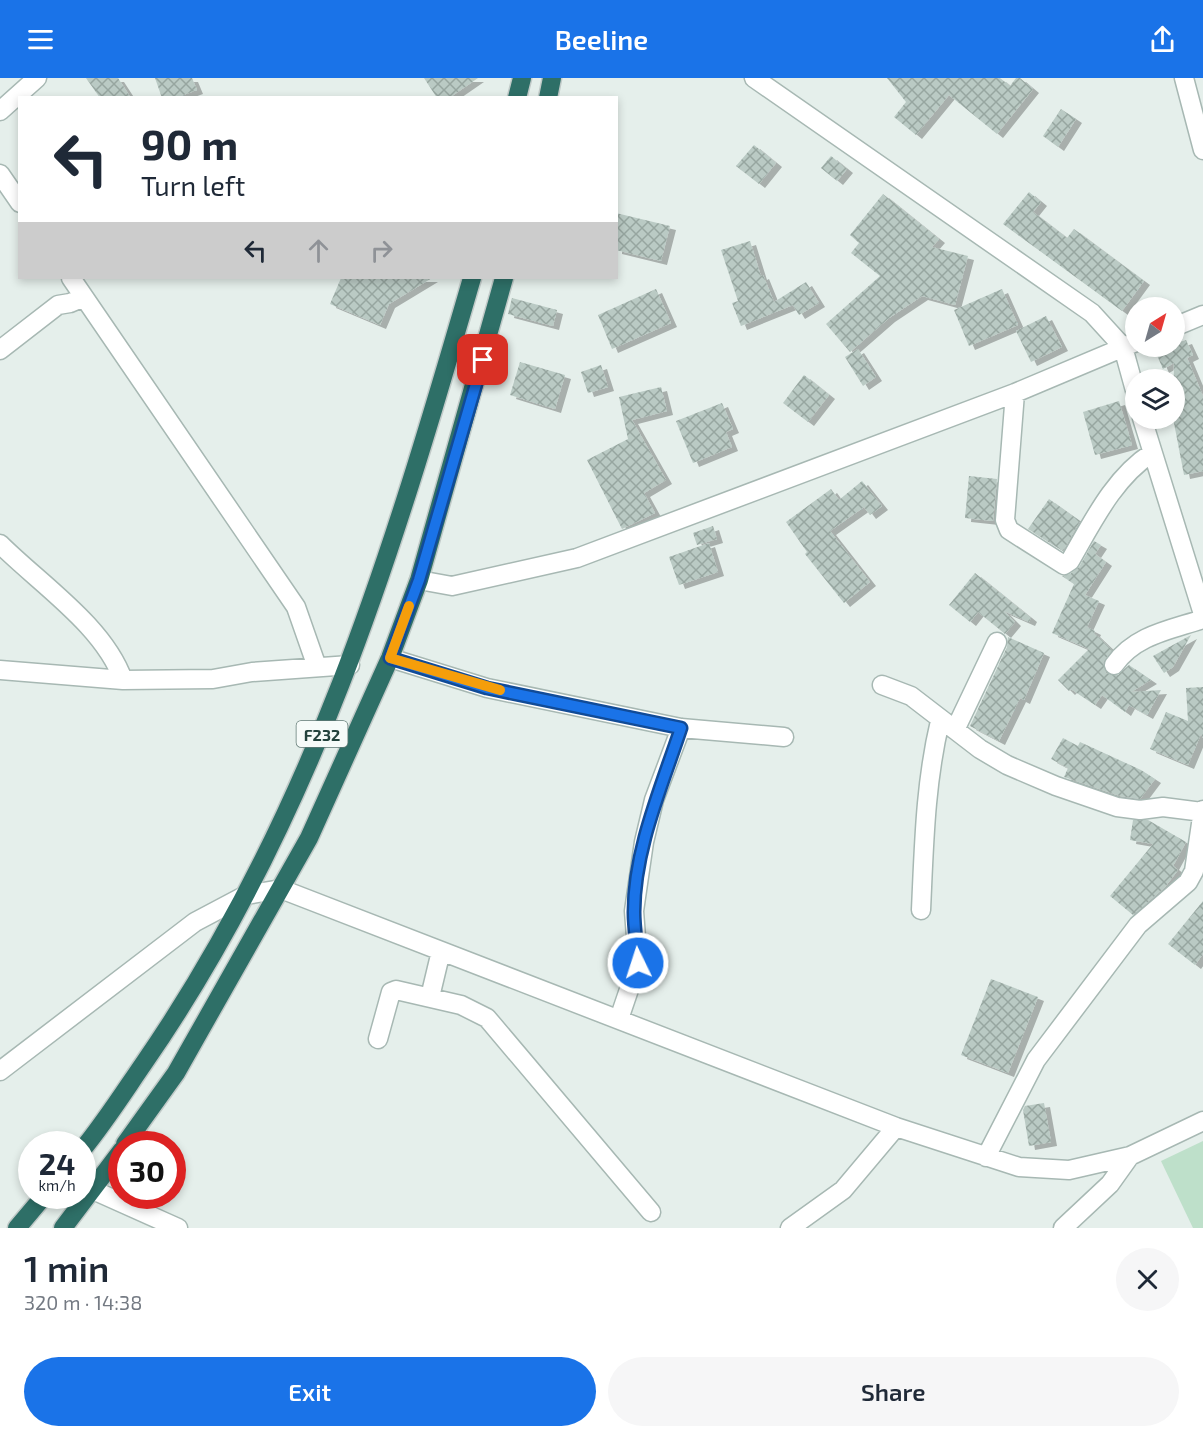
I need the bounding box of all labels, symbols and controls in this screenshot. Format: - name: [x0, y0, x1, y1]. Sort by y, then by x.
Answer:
- icon: menu: [24, 23, 57, 56]
- text: Beeline: [555, 23, 648, 55]
- icon: share: [1146, 23, 1179, 56]
- text: 90 m: [141, 118, 238, 168]
- icon: left: [42, 120, 120, 198]
- text: Turn left: [141, 169, 245, 201]
- icon: left: [239, 234, 272, 267]
- icon: ahead: [302, 234, 335, 267]
- icon: right: [365, 234, 398, 267]
- north arrow: [1125, 297, 1185, 357]
- map controls: [1125, 297, 1185, 429]
- pin: [457, 334, 508, 385]
- icon: arrive: [466, 343, 499, 376]
- button: layers: [1125, 369, 1185, 429]
- road number: F232: [296, 721, 348, 747]
- position arrow: [606, 931, 670, 995]
- speed limit sign: 30: [108, 1131, 186, 1209]
- text: 24: [39, 1145, 75, 1181]
- text: km/h: [38, 1176, 76, 1194]
- text: 1 min: [24, 1246, 109, 1289]
- button: close: [1116, 1248, 1179, 1311]
- text: 320 m · 14:38: [24, 1290, 142, 1314]
- button: Exit: [24, 1357, 596, 1426]
- button: Share: [608, 1357, 1179, 1426]

